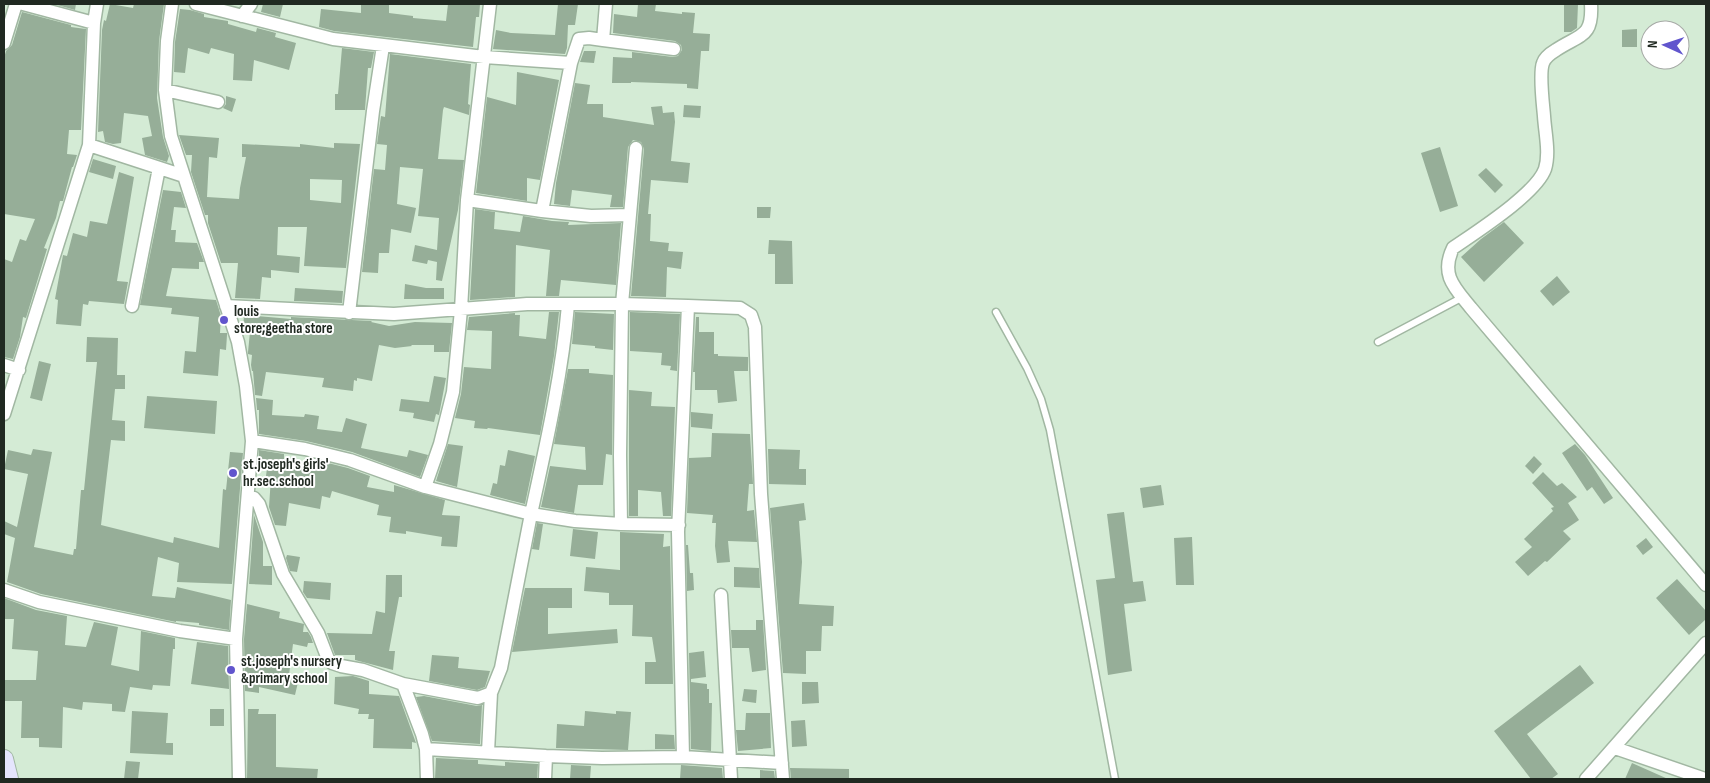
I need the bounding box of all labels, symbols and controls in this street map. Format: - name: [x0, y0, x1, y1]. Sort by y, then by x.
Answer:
- north arrow: [1640, 20, 1690, 70]
- text: N: [1644, 40, 1661, 49]
- place label: louis store;geetha store: [234, 302, 333, 338]
- marker: louis store;geetha store: [218, 314, 230, 326]
- place label: st.joseph's girls' hr.sec.school: [243, 455, 329, 491]
- marker: st.joseph's girls' hr.sec.school: [227, 467, 239, 479]
- place label: st.joseph's nursery &primary school: [241, 652, 343, 688]
- marker: st.joseph's nursery &primary school: [225, 664, 237, 676]

